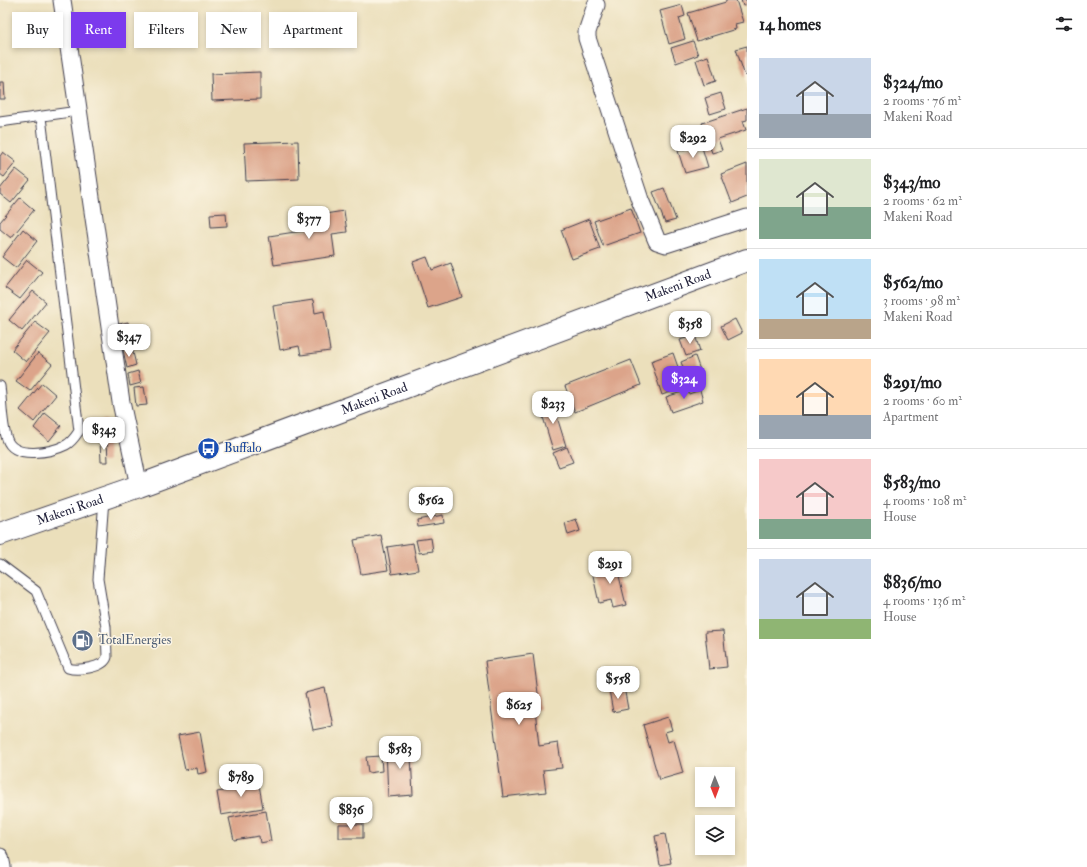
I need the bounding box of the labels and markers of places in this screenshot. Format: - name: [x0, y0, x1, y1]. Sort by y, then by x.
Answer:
- pin: $292: [669, 125, 717, 159]
- pin: $377: [285, 206, 333, 240]
- pin: $358: [666, 311, 714, 345]
- pin: $347: [105, 324, 153, 358]
- pin: $324: [660, 366, 708, 400]
- pin: $233: [529, 391, 577, 425]
- pin: $343: [80, 417, 128, 451]
- bus stop icon: Buffalo: [196, 435, 222, 461]
- place label: Buffalo: [224, 440, 262, 456]
- pin: $562: [407, 487, 455, 521]
- pin: $291: [586, 551, 634, 585]
- fuel station icon: TotalEnergies: [69, 627, 95, 653]
- place label: TotalEnergies: [98, 632, 172, 648]
- pin: $558: [594, 666, 642, 700]
- pin: $625: [495, 692, 543, 726]
- pin: $583: [376, 736, 424, 770]
- pin: $789: [217, 764, 265, 798]
- pin: $836: [327, 797, 375, 831]

